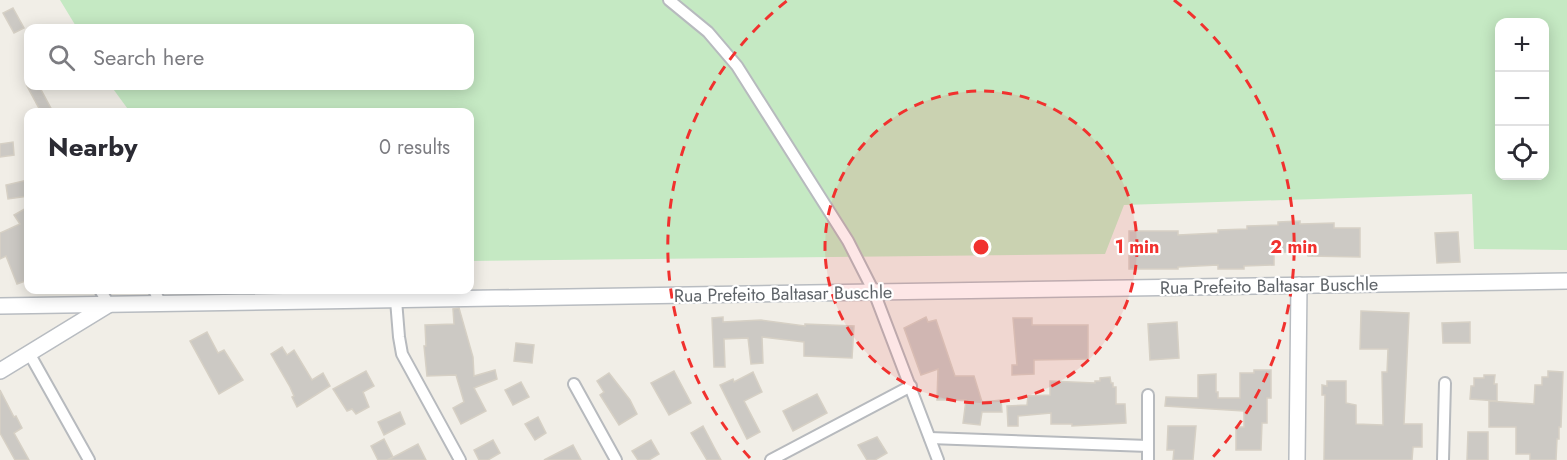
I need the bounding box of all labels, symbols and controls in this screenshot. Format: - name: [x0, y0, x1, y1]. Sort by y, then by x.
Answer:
- map controls: [1495, 18, 1549, 180]
- button: +: [1495, 18, 1549, 72]
- search box: [24, 24, 474, 90]
- icon: search: [45, 41, 78, 74]
- text: Search here: [93, 41, 204, 73]
- button: −: [1495, 72, 1549, 126]
- button: locate: [1495, 126, 1549, 180]
- text: Nearby: [48, 128, 137, 166]
- text: 0 results: [379, 133, 450, 162]
- text: 1 min: [1115, 234, 1159, 260]
- text: 2 min: [1270, 234, 1318, 260]
- centre of rings: [971, 237, 991, 257]
- street label: Rua Prefeito Baltasar Buschle: [1160, 271, 1378, 301]
- street label: Rua Prefeito Baltasar Buschle: [674, 279, 892, 309]

